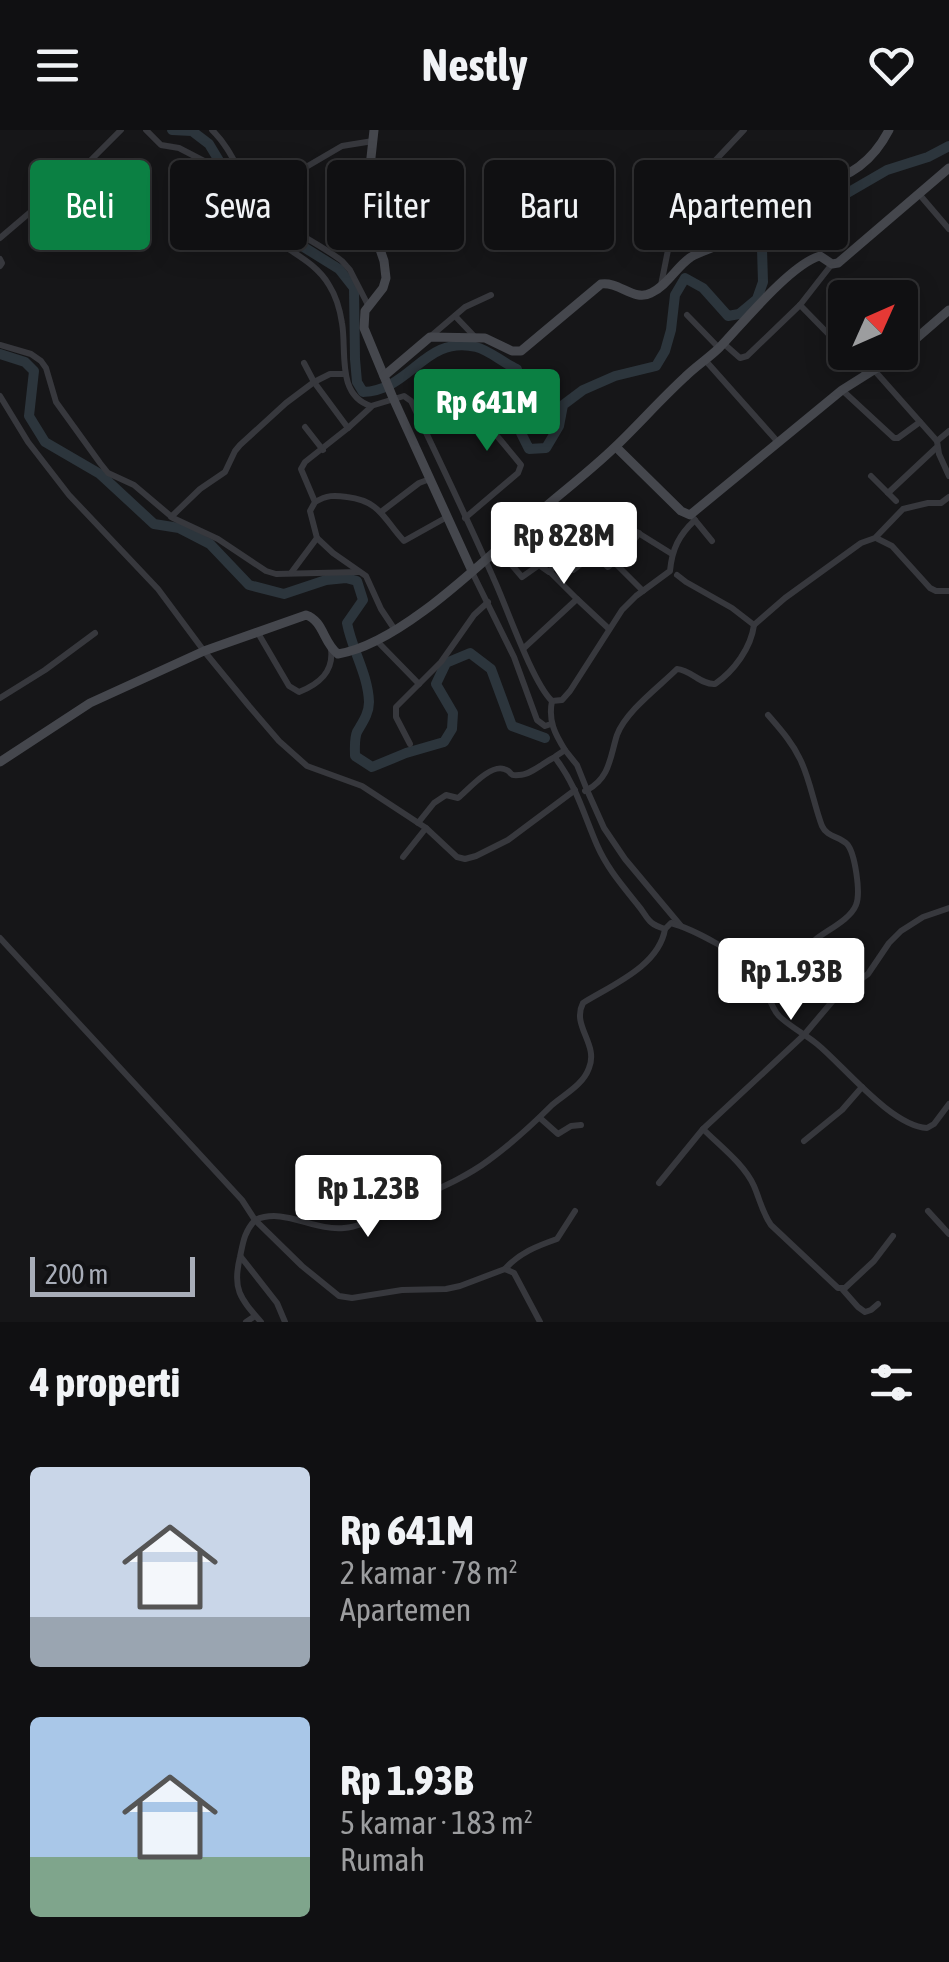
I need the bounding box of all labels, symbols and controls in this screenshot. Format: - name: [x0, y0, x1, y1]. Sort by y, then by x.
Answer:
- icon: menu: [30, 38, 85, 93]
- icon: heart: [864, 38, 919, 93]
- text: Nestly: [422, 39, 527, 91]
- chip: Beli: [30, 160, 150, 250]
- chip: Sewa: [170, 160, 307, 250]
- chip: Filter: [327, 160, 464, 250]
- chip: Baru: [484, 160, 614, 250]
- chip: Apartemen: [634, 160, 848, 250]
- north arrow: [828, 280, 918, 370]
- map controls: [828, 280, 918, 370]
- pin: Rp 641M: [395, 369, 579, 454]
- text: Rp 641M: [436, 383, 538, 420]
- pin: Rp 828M: [472, 502, 656, 587]
- text: Rp 828M: [513, 516, 615, 553]
- pin: Rp 1.93B: [688, 938, 894, 1023]
- text: Rp 1.93B: [740, 952, 842, 989]
- pin: Rp 1.23B: [265, 1155, 471, 1240]
- text: Rp 1.23B: [317, 1169, 419, 1206]
- scale bar: [30, 1252, 195, 1296]
- text: 200 m: [45, 1258, 108, 1290]
- icon: filters: [864, 1355, 919, 1410]
- text: 4 properti: [30, 1358, 180, 1406]
- text: Rp 641M: [340, 1506, 474, 1554]
- icon: home: [110, 1507, 230, 1627]
- text: 2 kamar · 78 m²: [340, 1554, 518, 1591]
- text: Apartemen: [340, 1591, 471, 1628]
- text: Rp 1.93B: [340, 1756, 473, 1804]
- icon: home: [110, 1757, 230, 1877]
- text: 5 kamar · 183 m²: [340, 1804, 533, 1841]
- text: Rumah: [340, 1841, 425, 1878]

